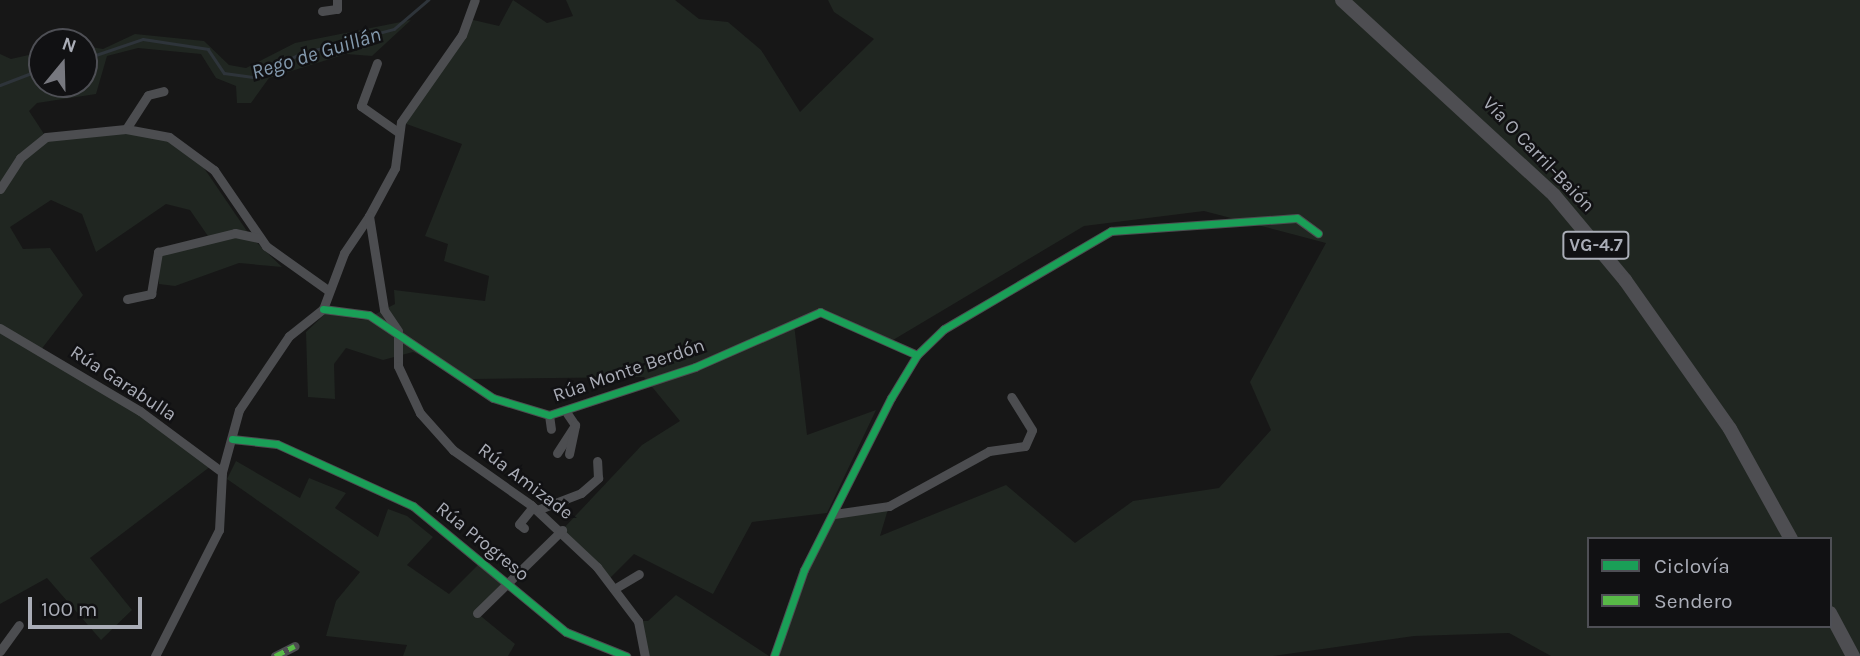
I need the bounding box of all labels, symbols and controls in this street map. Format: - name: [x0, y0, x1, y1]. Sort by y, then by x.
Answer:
- water label: Rego de Guillán: [248, 21, 384, 85]
- north arrow: [28, 28, 98, 98]
- text: N: [59, 32, 79, 58]
- street label: Vía O Carril-Baión: [1477, 93, 1599, 217]
- road number: VG-4.7: [1561, 230, 1631, 260]
- street label: Rúa Monte Berdón: [550, 334, 708, 408]
- street label: Rúa Garabulla: [66, 341, 180, 427]
- street label: Rúa Amizade: [473, 439, 577, 525]
- street label: Rúa Progreso: [431, 497, 533, 587]
- legend: [1587, 537, 1832, 628]
- text: Ciclovía: [1654, 554, 1730, 578]
- scale bar: [32, 582, 145, 626]
- text: Sendero: [1654, 589, 1732, 613]
- text: 100 m: [41, 597, 98, 621]

